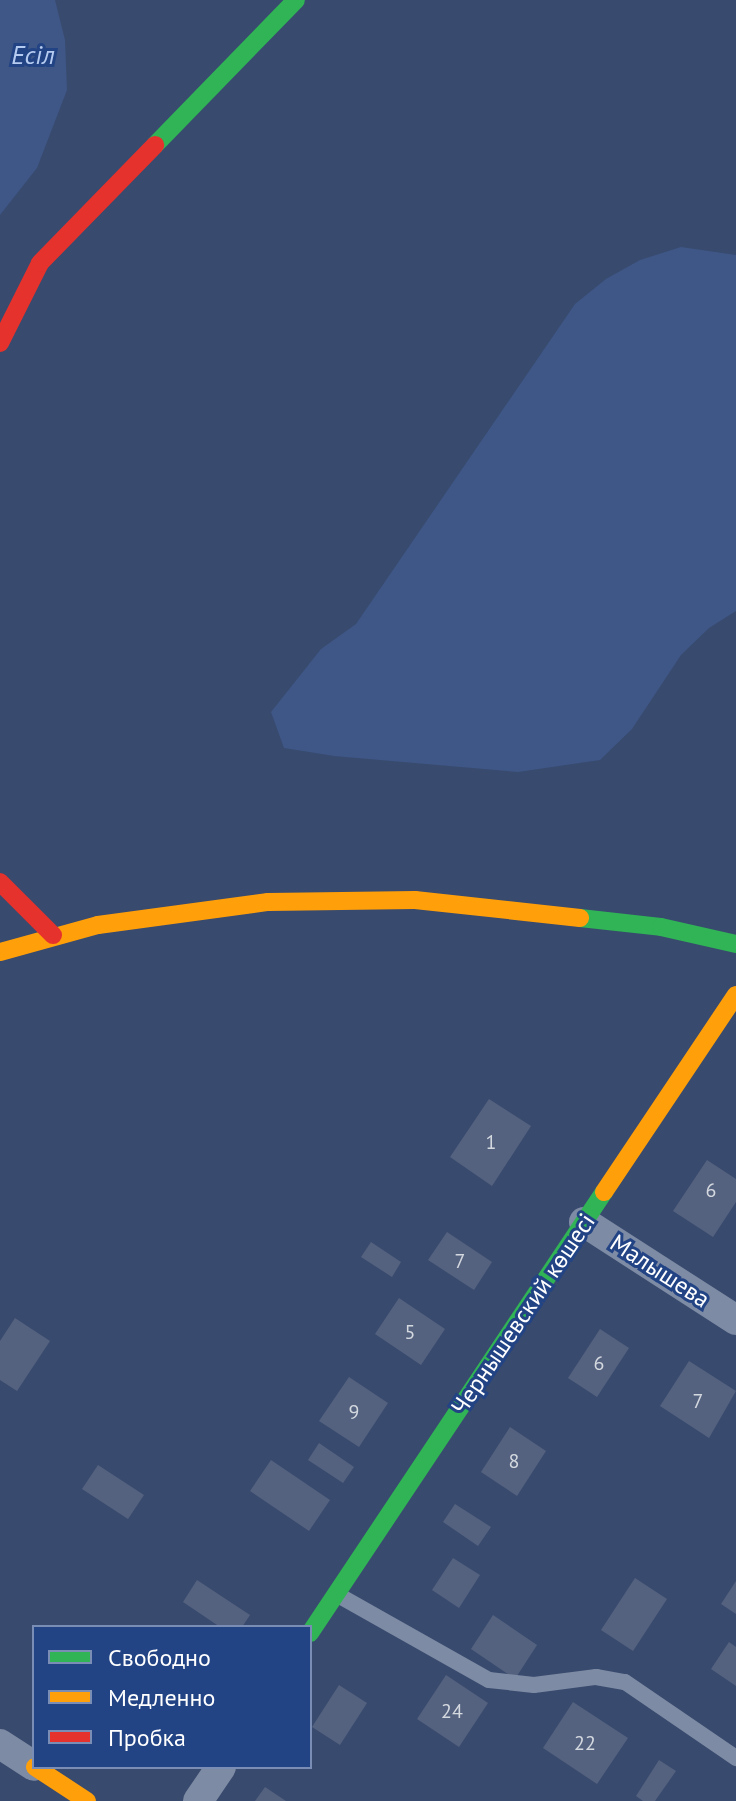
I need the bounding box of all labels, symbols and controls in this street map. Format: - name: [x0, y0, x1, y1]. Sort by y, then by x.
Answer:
- water label: Есіл: [11, 39, 55, 71]
- house number: 1: [486, 1130, 496, 1154]
- house number: 6: [706, 1178, 716, 1202]
- street label: Чернышевский көшесі: [445, 1208, 601, 1420]
- street label: Малышева: [605, 1228, 715, 1314]
- house number: 7: [455, 1249, 465, 1273]
- house number: 5: [405, 1320, 415, 1344]
- house number: 6: [594, 1351, 604, 1375]
- house number: 7: [693, 1389, 703, 1413]
- house number: 9: [349, 1400, 359, 1424]
- house number: 8: [509, 1449, 519, 1473]
- legend: [32, 1625, 312, 1769]
- text: Свободно: [108, 1642, 211, 1673]
- text: Медленно: [108, 1682, 215, 1713]
- house number: 24: [441, 1699, 463, 1723]
- text: Пробка: [108, 1722, 186, 1753]
- house number: 22: [574, 1731, 596, 1755]

